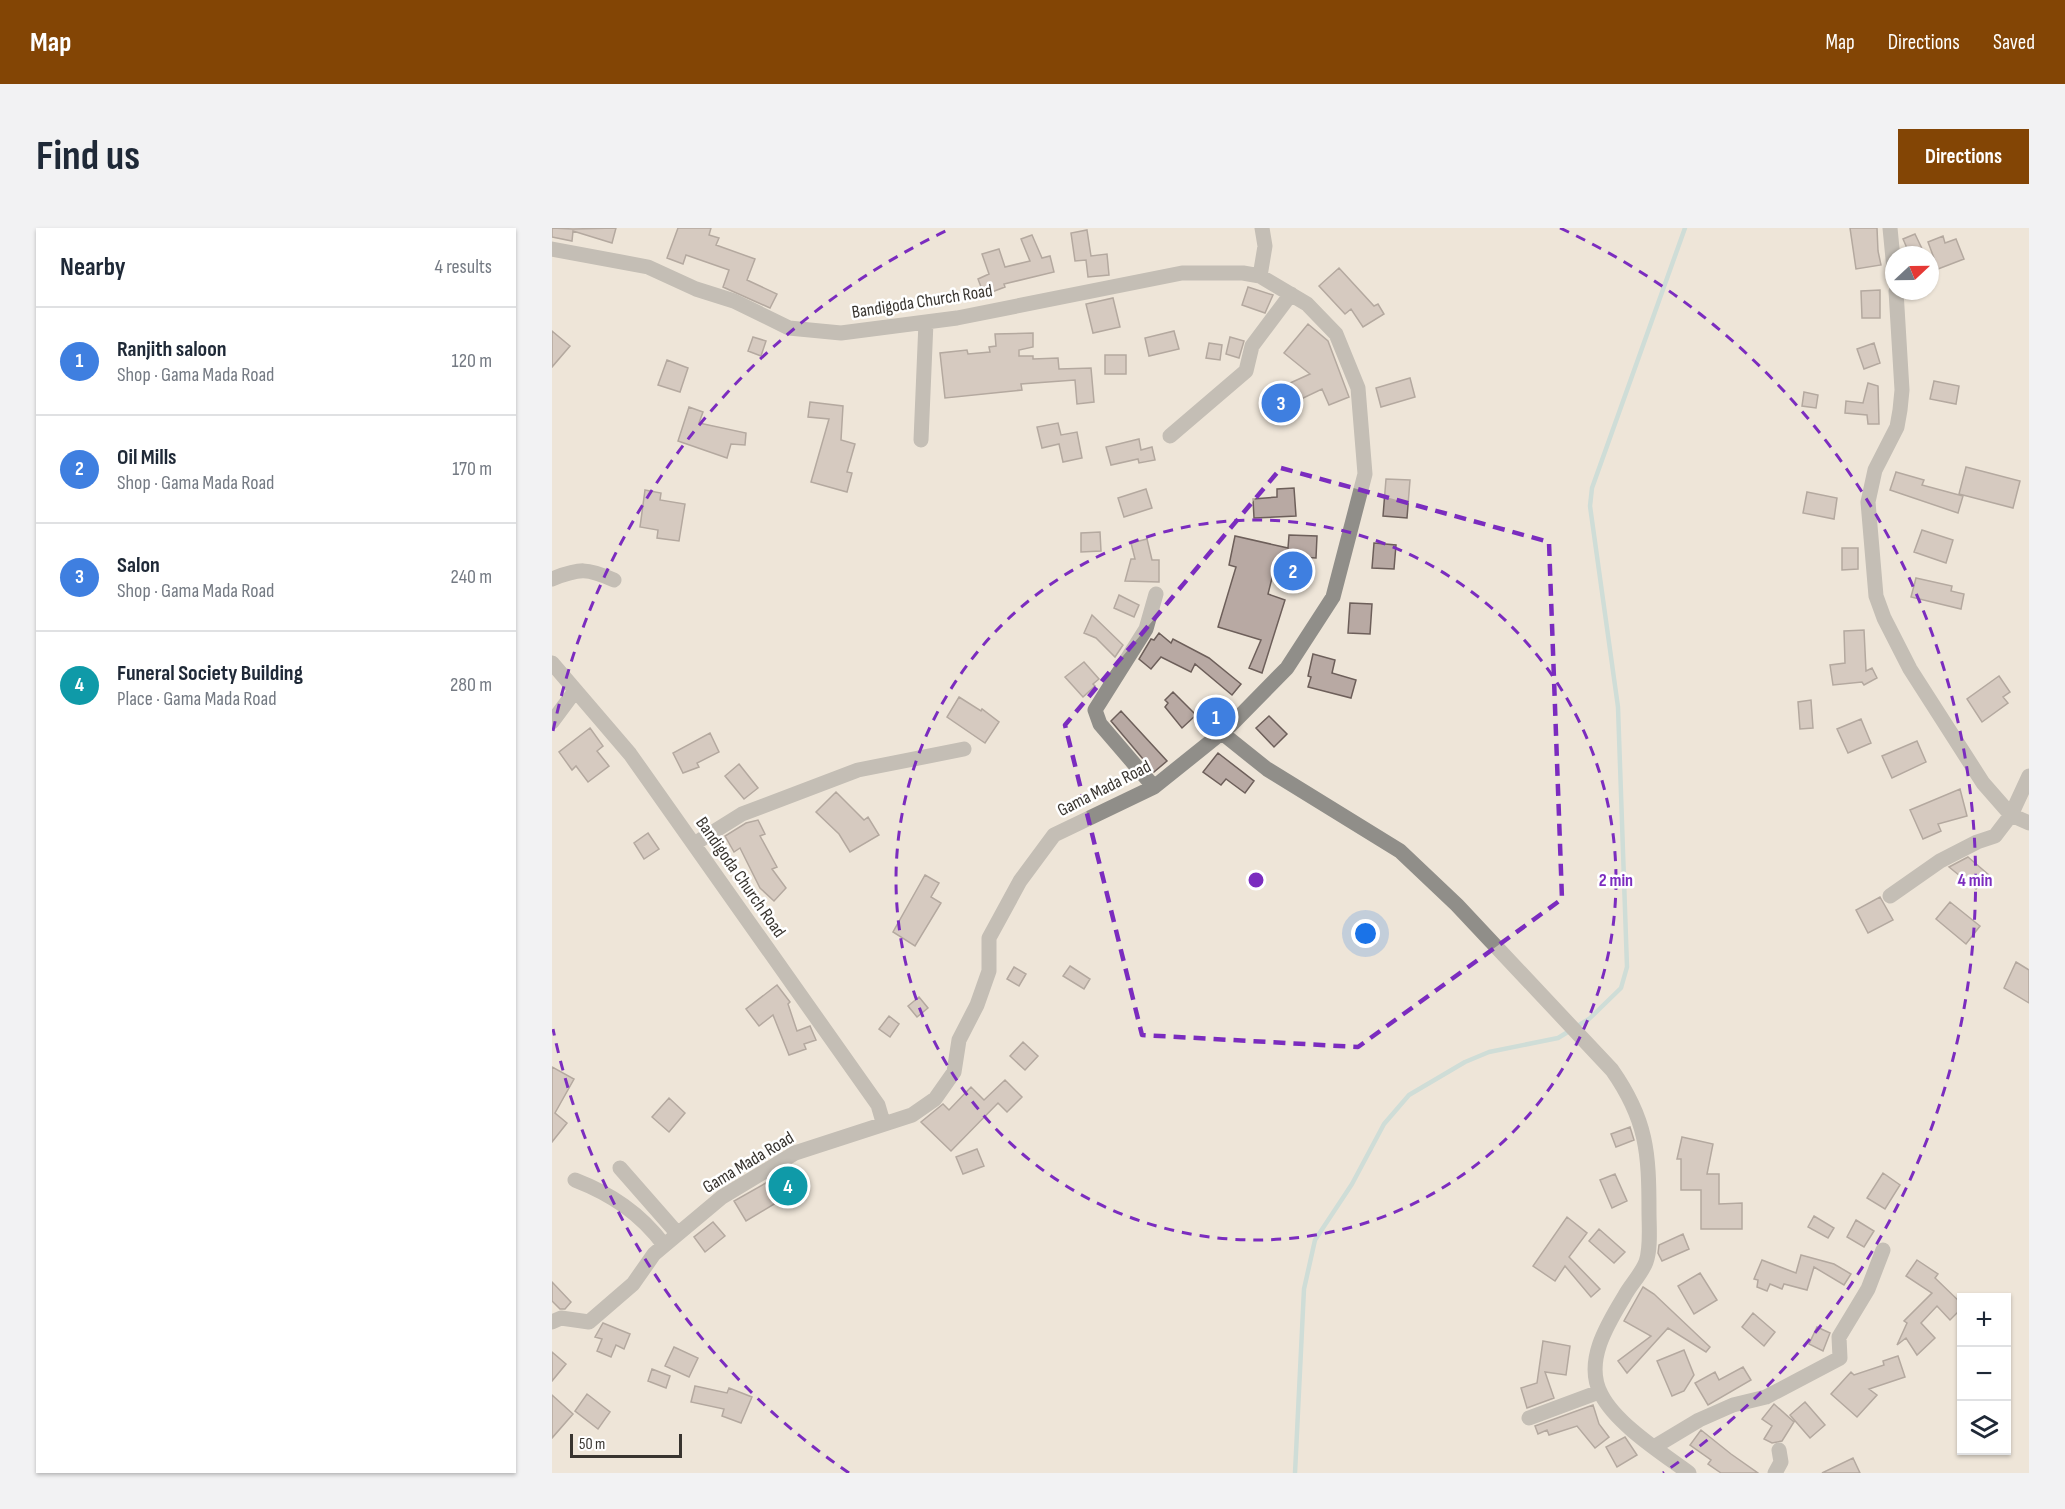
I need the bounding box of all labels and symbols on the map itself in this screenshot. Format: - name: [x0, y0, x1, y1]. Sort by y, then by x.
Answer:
- north arrow: [1885, 246, 1939, 300]
- street label: Bandigoda Church Road: [850, 280, 994, 323]
- pin: 3: [1262, 380, 1300, 426]
- pin: 2: [1274, 548, 1312, 594]
- pin: 1: [1196, 694, 1236, 740]
- street label: Gama Mada Road: [1054, 756, 1154, 821]
- street label: Bandigoda Church Road: [691, 813, 790, 941]
- centre of rings: [1246, 870, 1266, 890]
- text: 2 min: [1599, 870, 1633, 891]
- text: 4 min: [1958, 870, 1992, 891]
- your location: [1351, 919, 1380, 948]
- street label: Gama Mada Road: [699, 1127, 797, 1198]
- pin: 4: [768, 1164, 808, 1208]
- scale bar: [570, 1431, 682, 1458]

